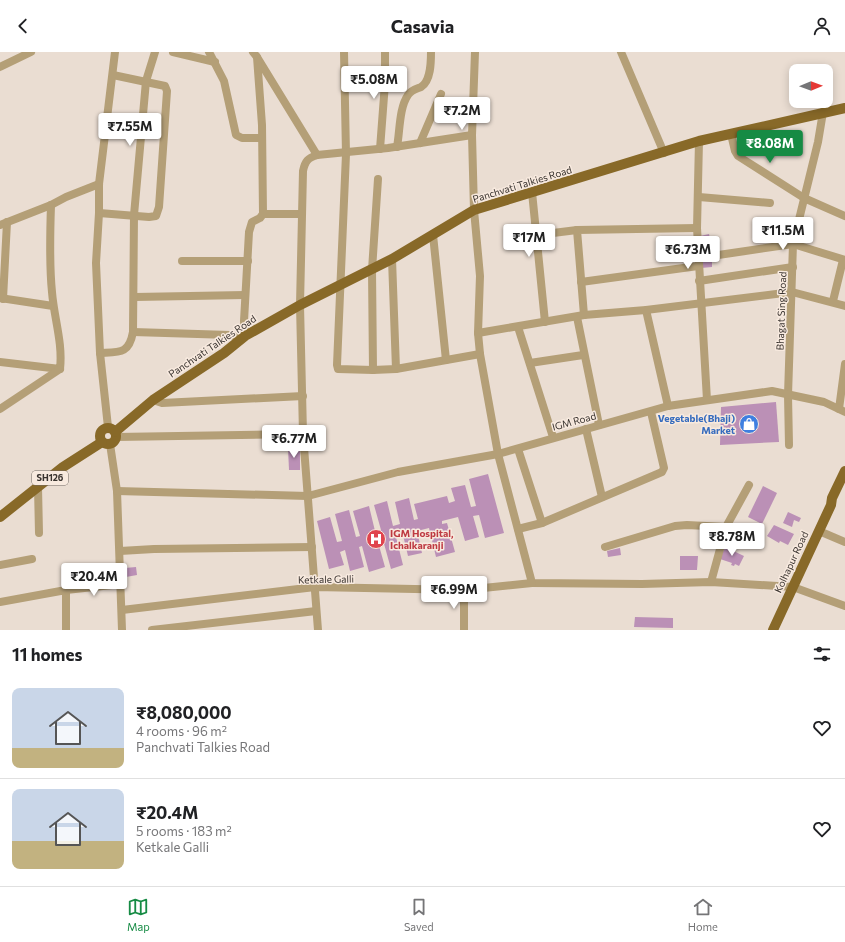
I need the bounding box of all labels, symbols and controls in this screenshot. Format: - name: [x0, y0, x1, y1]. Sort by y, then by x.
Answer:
- icon: back: [12, 15, 34, 37]
- text: Casavia: [391, 15, 454, 37]
- icon: person: [811, 15, 833, 37]
- north arrow: [789, 64, 833, 108]
- map controls: [789, 64, 833, 108]
- pin: ₹5.08M: [341, 66, 407, 100]
- text: ₹5.08M: [350, 71, 398, 87]
- pin: ₹7.2M: [434, 97, 490, 131]
- text: ₹7.2M: [443, 102, 481, 118]
- pin: ₹7.55M: [97, 113, 163, 147]
- text: ₹7.55M: [107, 118, 153, 134]
- pin: ₹8.08M: [737, 130, 803, 164]
- text: ₹8.08M: [746, 135, 794, 151]
- street label: Panchvati Talkies Road: [471, 163, 573, 205]
- pin: ₹11.5M: [750, 217, 816, 251]
- text: ₹11.5M: [761, 222, 805, 238]
- pin: ₹17M: [505, 224, 553, 258]
- text: ₹17M: [512, 229, 546, 245]
- pin: ₹6.73M: [655, 236, 721, 270]
- text: ₹6.73M: [665, 241, 711, 257]
- street label: Bhagat Sing Road: [774, 271, 788, 351]
- street label: Panchvati Talkies Road: [166, 312, 258, 380]
- street label: IGM Road: [551, 409, 597, 433]
- place label: Vegetable(Bhaji) Market: [658, 412, 735, 436]
- shop icon: Vegetable(Bhaji) Market: [738, 413, 760, 435]
- pin: ₹6.77M: [261, 425, 327, 459]
- text: ₹6.77M: [271, 430, 317, 446]
- road number: SH126: [32, 471, 68, 485]
- pin: ₹8.78M: [699, 523, 765, 557]
- place label: IGM Hospital, Ichalkaranji: [390, 527, 454, 551]
- hospital icon: IGM Hospital, Ichalkaranji: [365, 528, 387, 550]
- text: ₹8.78M: [709, 528, 755, 544]
- street label: Kolhapur Road: [771, 529, 811, 595]
- pin: ₹20.4M: [61, 563, 127, 597]
- text: ₹20.4M: [70, 568, 118, 584]
- street label: Ketkale Galli: [298, 573, 354, 585]
- pin: ₹6.99M: [421, 576, 487, 610]
- text: ₹6.99M: [430, 581, 478, 597]
- icon: filters: [811, 643, 833, 665]
- text: 11 homes: [12, 644, 82, 665]
- text: ₹8,080,000: [136, 702, 232, 723]
- icon: home: [44, 704, 92, 752]
- icon: heart: [811, 717, 833, 739]
- text: 4 rooms · 96 m²: [136, 723, 227, 739]
- text: Panchvati Talkies Road: [136, 739, 270, 755]
- text: ₹20.4M: [136, 802, 198, 823]
- icon: home: [44, 805, 92, 853]
- icon: heart: [811, 818, 833, 840]
- text: 5 rooms · 183 m²: [136, 823, 232, 839]
- text: Ketkale Galli: [136, 839, 209, 855]
- tab: Map: [127, 896, 150, 933]
- tab: Saved: [404, 896, 434, 933]
- tab: Home: [688, 896, 718, 933]

